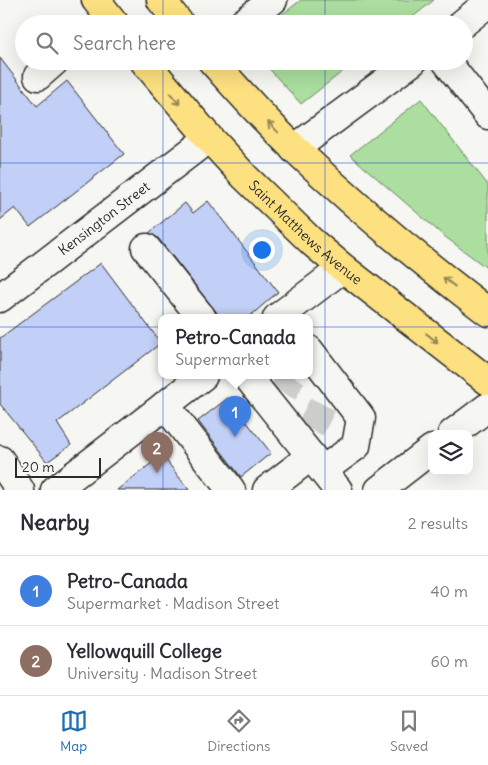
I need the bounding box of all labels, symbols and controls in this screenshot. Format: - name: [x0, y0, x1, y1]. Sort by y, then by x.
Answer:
- search box: [15, 15, 473, 70]
- icon: search: [33, 29, 61, 57]
- text: Search here: [73, 31, 176, 55]
- one-way arrow: [170, 92, 181, 105]
- one-way arrow: [267, 120, 279, 133]
- street label: Kensington Street: [55, 177, 154, 259]
- street label: Saint Matthews Avenue: [245, 177, 366, 289]
- your location: [249, 237, 275, 263]
- one-way arrow: [442, 277, 456, 287]
- popup: [158, 314, 313, 379]
- text: Petro-Canada: [175, 325, 296, 349]
- one-way arrow: [425, 333, 438, 344]
- text: Supermarket: [175, 349, 269, 369]
- pin: 1: [219, 396, 251, 437]
- map controls: [428, 430, 473, 475]
- button: layers: [428, 430, 473, 475]
- pin: 2: [141, 432, 173, 473]
- scale bar: [15, 455, 101, 478]
- text: 20 m: [22, 458, 55, 476]
- text: Nearby: [20, 509, 90, 536]
- text: 2 results: [408, 513, 468, 533]
- text: Petro-Canada: [67, 569, 188, 593]
- text: 1: [33, 581, 39, 601]
- text: 40 m: [430, 581, 468, 601]
- text: Supermarket · Madison Street: [67, 593, 279, 613]
- text: Yellowquill College: [67, 639, 222, 663]
- text: 2: [32, 651, 40, 671]
- text: 60 m: [430, 651, 468, 671]
- text: University · Madison Street: [67, 663, 257, 683]
- tab: Map: [60, 707, 88, 755]
- tab: Directions: [207, 707, 270, 755]
- tab: Saved: [390, 707, 428, 755]

